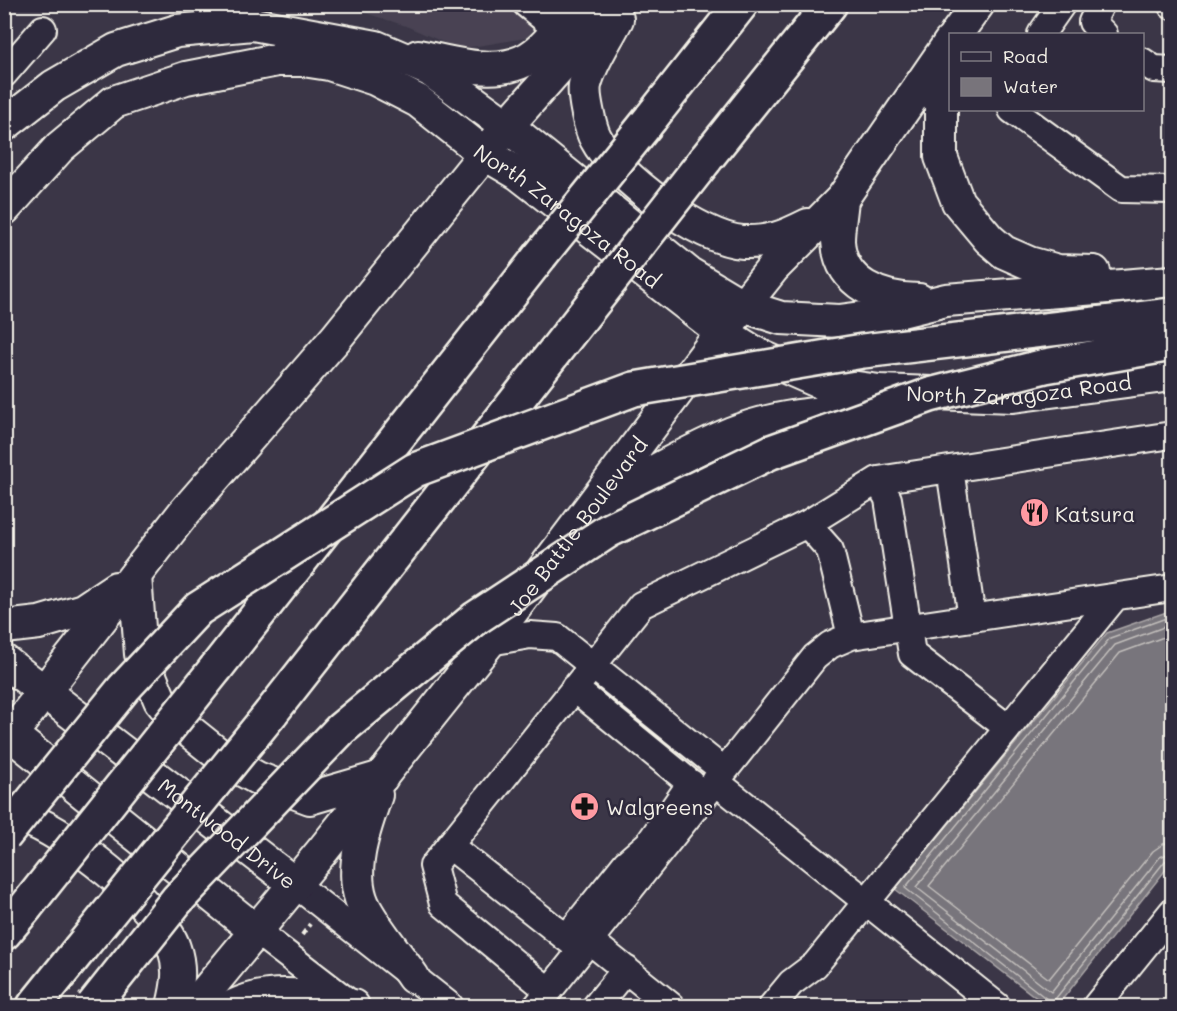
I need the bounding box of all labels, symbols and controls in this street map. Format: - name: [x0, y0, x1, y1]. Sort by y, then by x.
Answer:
- legend: [949, 33, 1144, 111]
- text: Road: [1003, 44, 1048, 68]
- text: Water: [1003, 74, 1058, 98]
- street label: North Zaragoza Road: [469, 137, 667, 293]
- street label: North Zaragoza Road: [906, 367, 1133, 410]
- street label: Joe Battle Boulevard: [500, 431, 652, 620]
- restaurant icon: Katsura: [1018, 497, 1050, 529]
- place label: Katsura: [1055, 500, 1135, 527]
- street label: Montwood Drive: [153, 771, 302, 894]
- pharmacy icon: Walgreens: [569, 790, 601, 822]
- place label: Walgreens: [606, 793, 713, 820]

